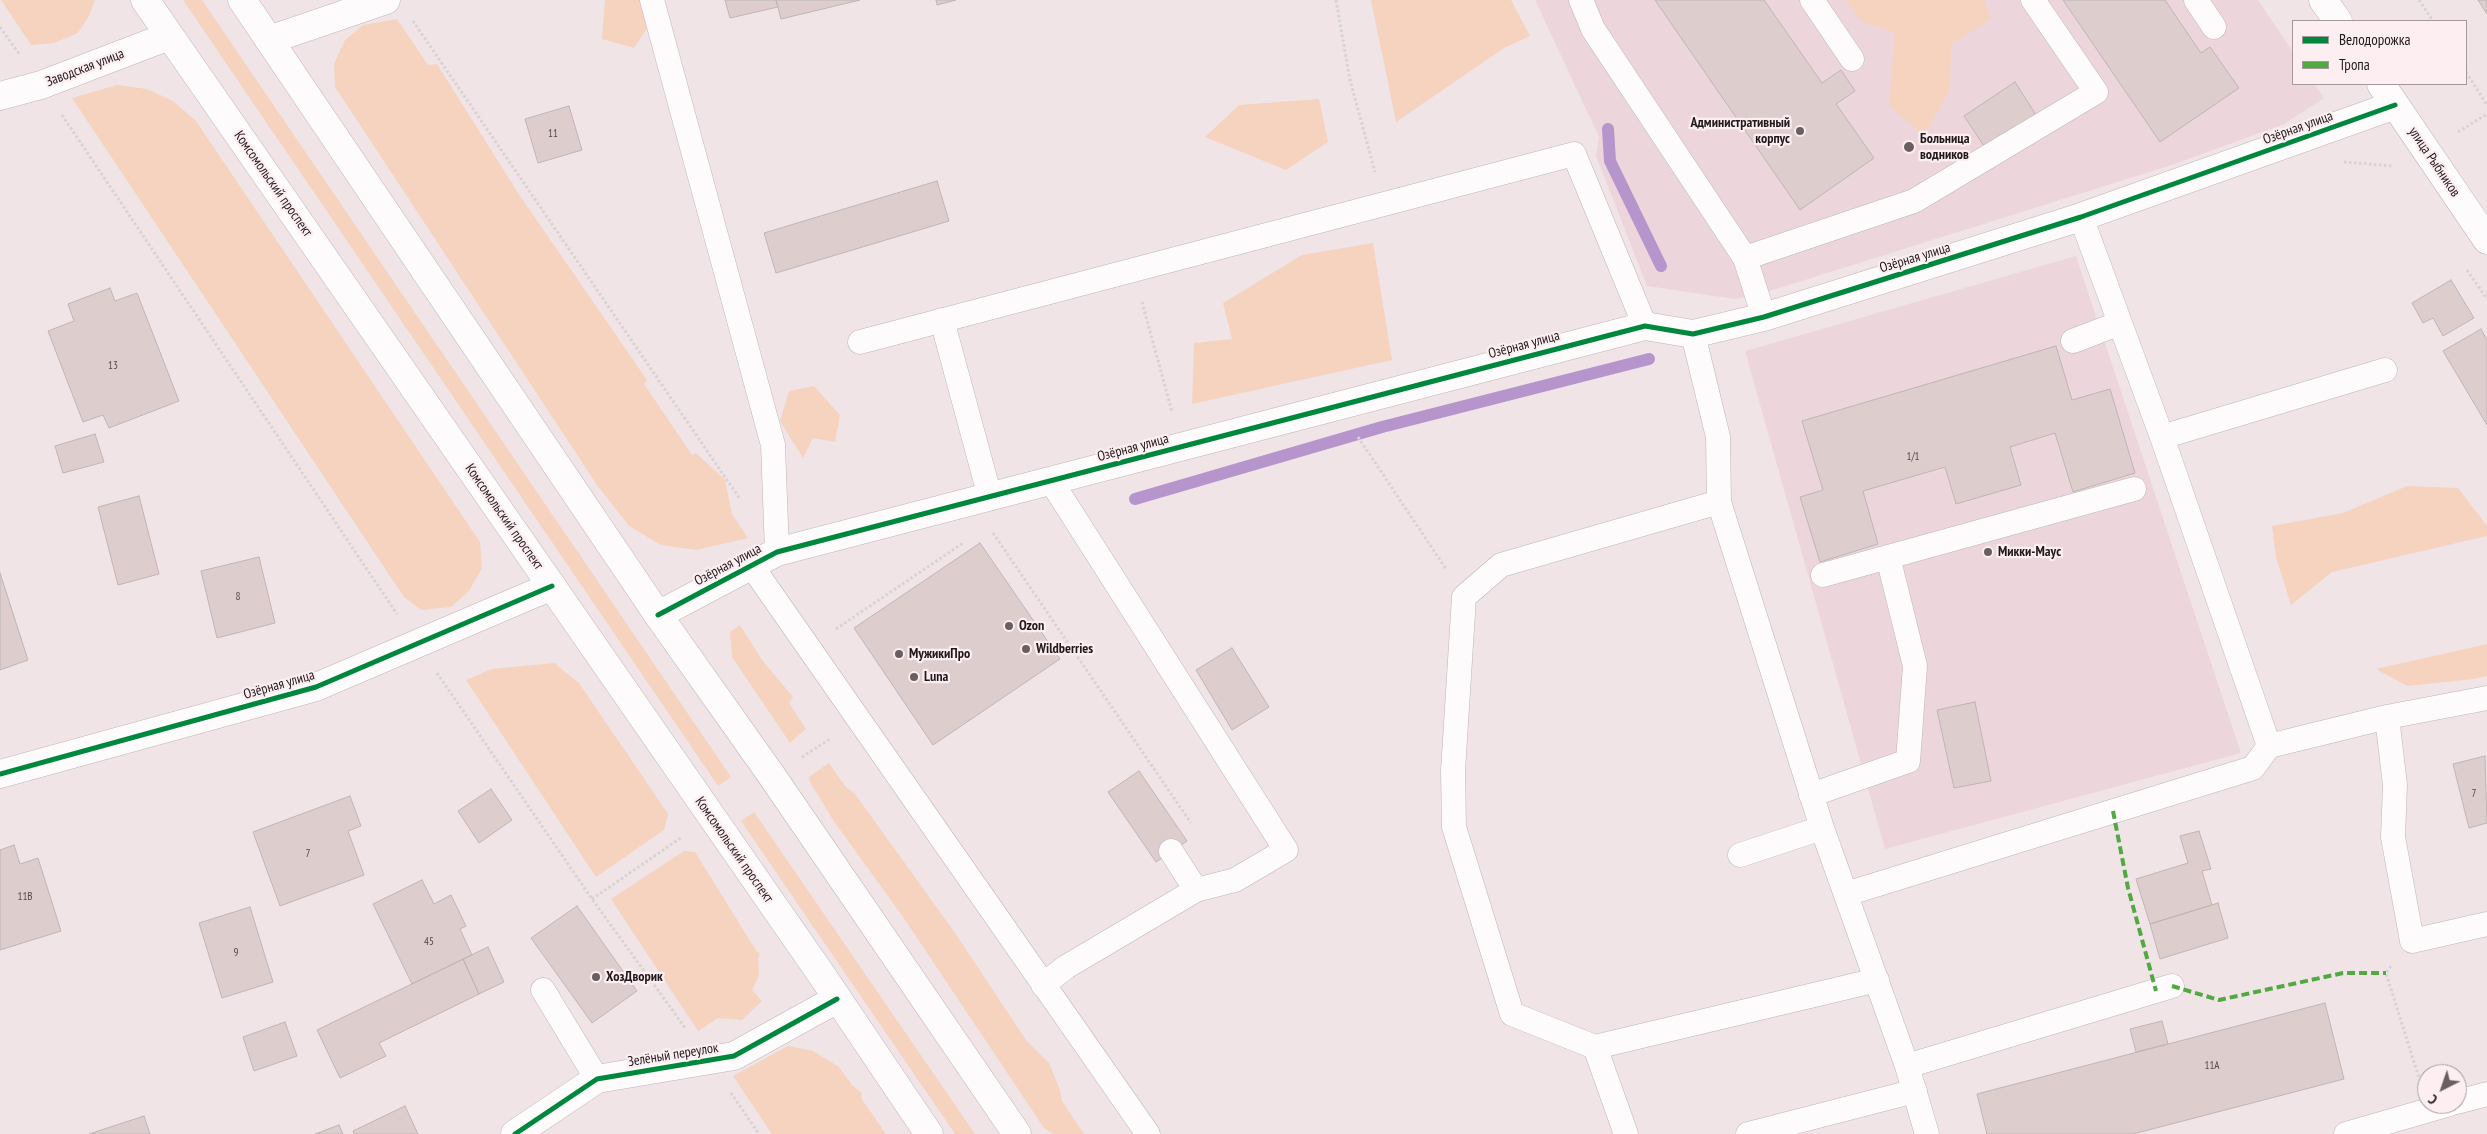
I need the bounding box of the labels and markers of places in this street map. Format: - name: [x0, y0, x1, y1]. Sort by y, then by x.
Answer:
- place label: Административный корпус: [1691, 115, 1790, 148]
- marker: Административный корпус: [1794, 125, 1806, 137]
- place label: Больница водников: [1920, 131, 1970, 164]
- marker: Больница водников: [1902, 140, 1916, 154]
- place label: Микки-Маус: [1998, 544, 2061, 560]
- marker: Микки-Маус: [1982, 546, 1994, 558]
- place label: Ozon: [1019, 618, 1044, 634]
- marker: Ozon: [1003, 620, 1015, 632]
- place label: Wildberries: [1036, 641, 1093, 657]
- marker: Wildberries: [1020, 643, 1032, 655]
- place label: МужикиПро: [909, 646, 970, 662]
- marker: МужикиПро: [893, 648, 905, 660]
- place label: Luna: [924, 669, 948, 685]
- marker: Luna: [908, 671, 920, 683]
- place label: ХозДворик: [606, 969, 663, 985]
- marker: ХозДворик: [590, 971, 602, 983]

